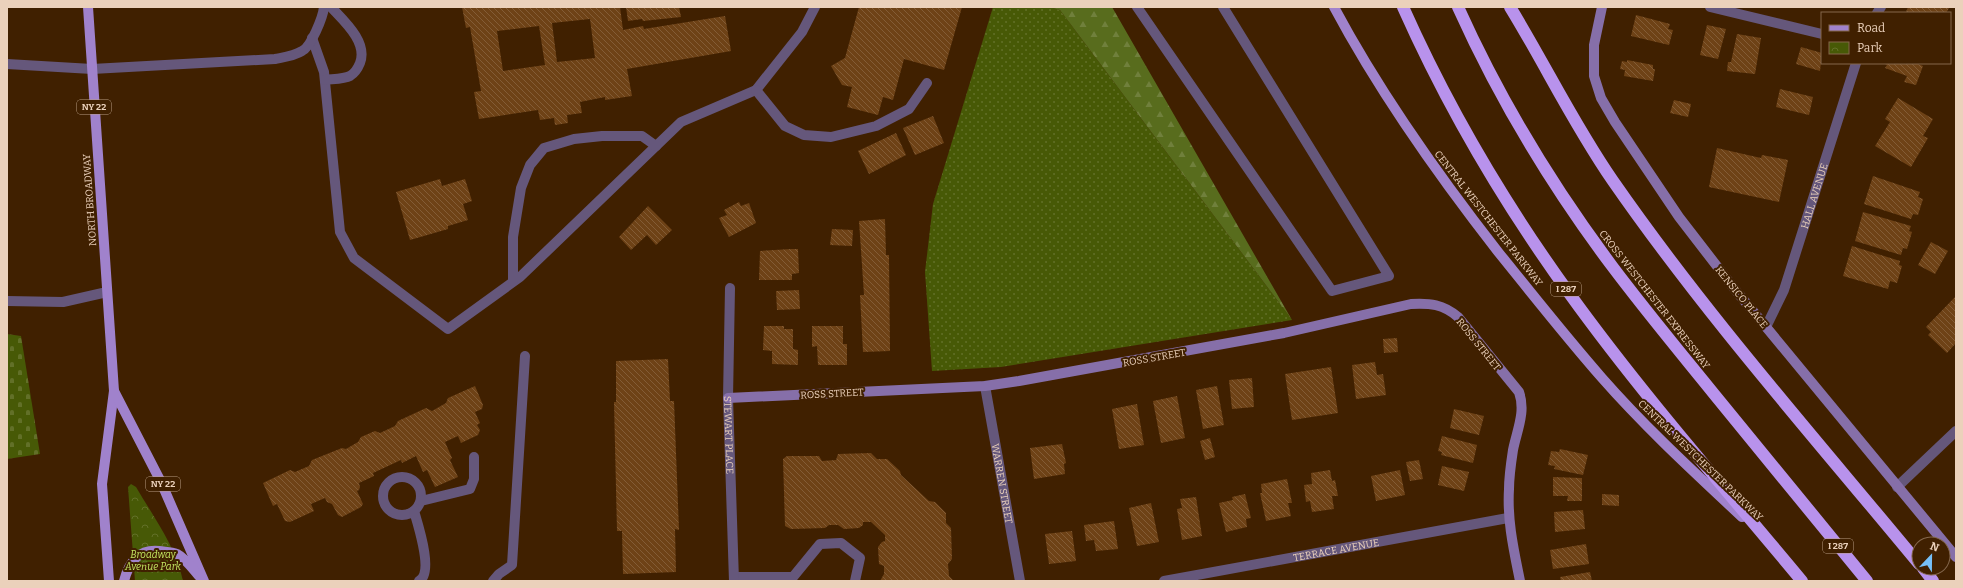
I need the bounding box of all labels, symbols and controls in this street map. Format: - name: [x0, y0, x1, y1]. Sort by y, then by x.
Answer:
- legend: [1821, 12, 1951, 64]
- text: Road: [1857, 21, 1885, 35]
- text: Park: [1857, 41, 1883, 55]
- road number: NY 22: [77, 100, 111, 114]
- street label: CENTRAL WESTCHESTER PARKWAY: [1432, 149, 1545, 289]
- street label: NORTH BROADWAY: [81, 153, 99, 247]
- street label: HALL AVENUE: [1799, 162, 1831, 230]
- street label: CROSS WESTCHESTER EXPRESSWAY: [1596, 228, 1712, 372]
- street label: KENSICO PLACE: [1713, 264, 1770, 331]
- road number: I 287: [1551, 282, 1581, 296]
- street label: ROSS STREET: [1454, 316, 1503, 373]
- street label: ROSS STREET: [1122, 347, 1187, 369]
- street label: ROSS STREET: [800, 386, 864, 402]
- street label: STEWART PLACE: [721, 396, 735, 474]
- street label: CENTRAL WESTCHESTER PARKWAY: [1636, 398, 1766, 524]
- street label: WARREN STREET: [988, 443, 1015, 525]
- road number: NY 22: [146, 477, 180, 491]
- north arrow: [1911, 536, 1951, 576]
- street label: TERRACE AVENUE: [1292, 537, 1380, 564]
- road number: I 287: [1823, 539, 1853, 553]
- text: N: [1928, 540, 1941, 555]
- park label: Broadway Avenue Park: [124, 549, 182, 573]

